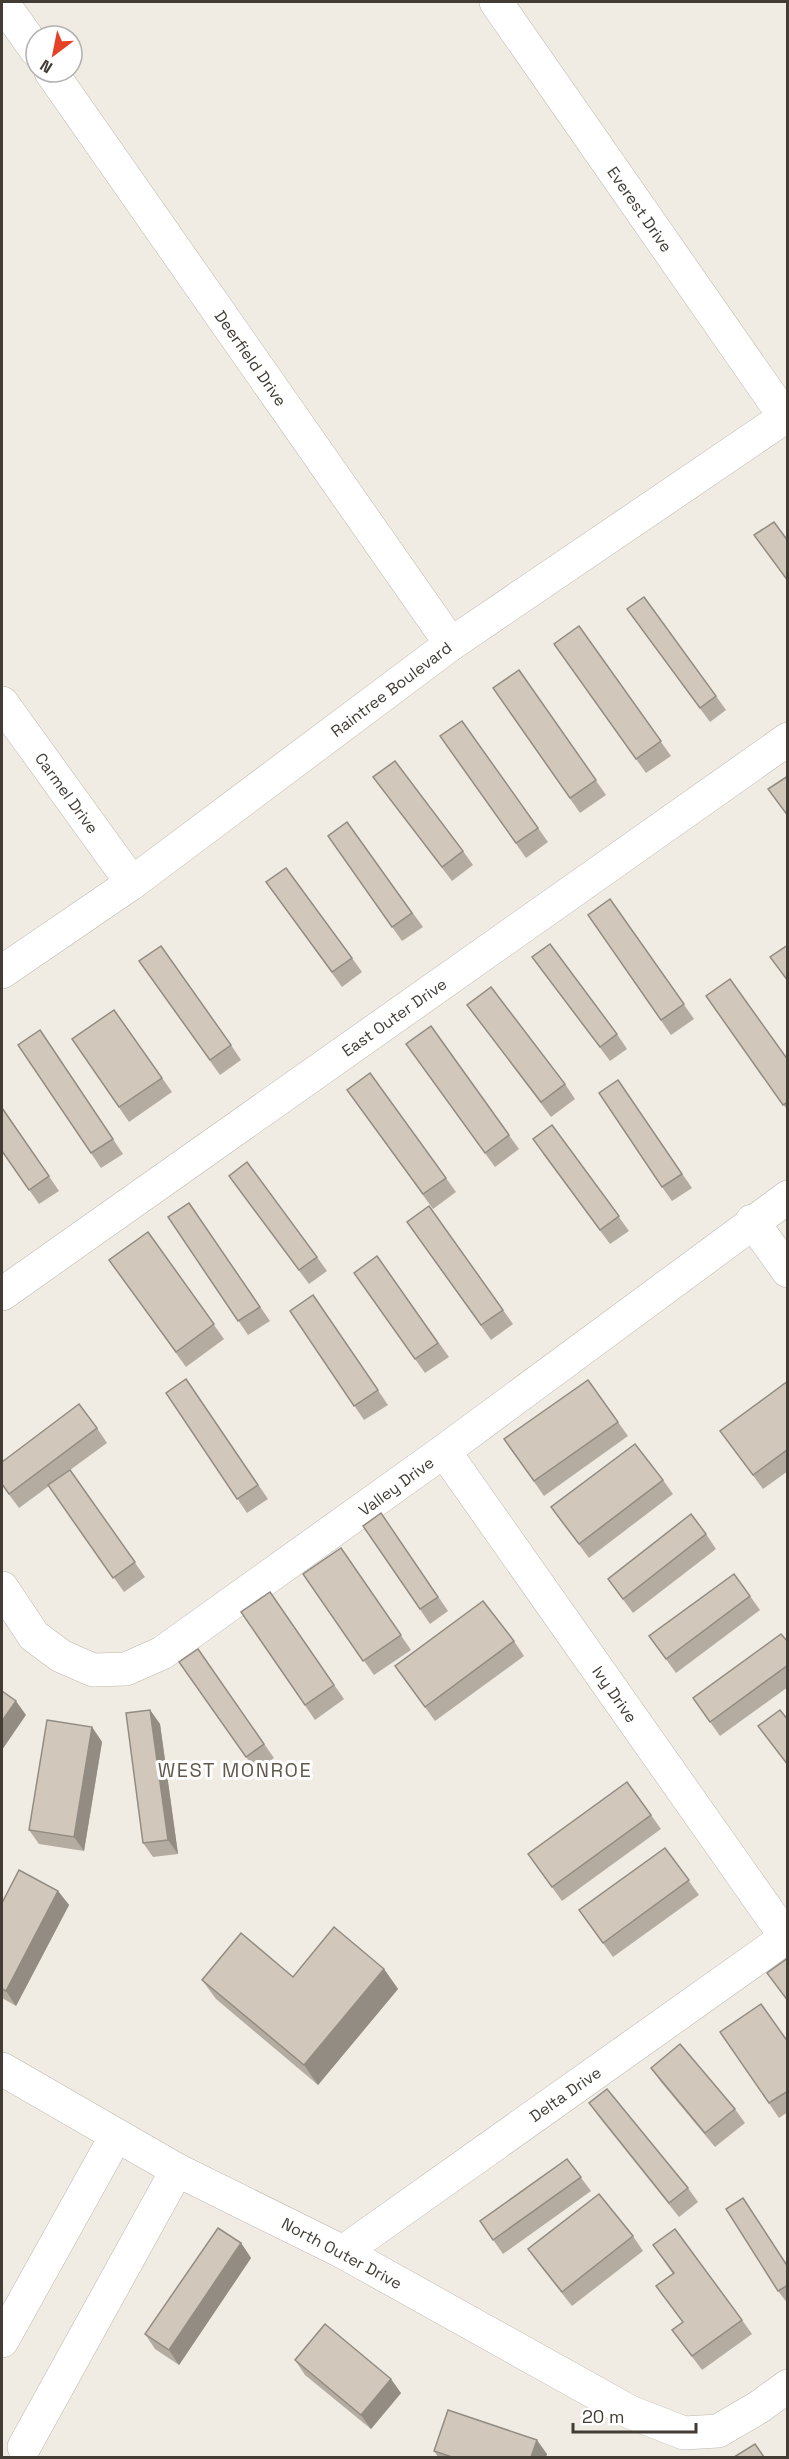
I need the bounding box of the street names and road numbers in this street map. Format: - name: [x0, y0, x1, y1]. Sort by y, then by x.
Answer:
- street label: Everest Drive: [602, 162, 677, 256]
- street label: Deerfield Drive: [210, 306, 291, 410]
- street label: Raintree Boulevard: [327, 637, 456, 742]
- street label: Carmel Drive: [30, 749, 103, 838]
- street label: East Outer Drive: [338, 973, 451, 1061]
- street label: Valley Drive: [354, 1452, 438, 1521]
- street label: Ivy Drive: [587, 1662, 642, 1727]
- street label: Delta Drive: [525, 2062, 605, 2127]
- street label: North Outer Drive: [278, 2213, 406, 2294]

